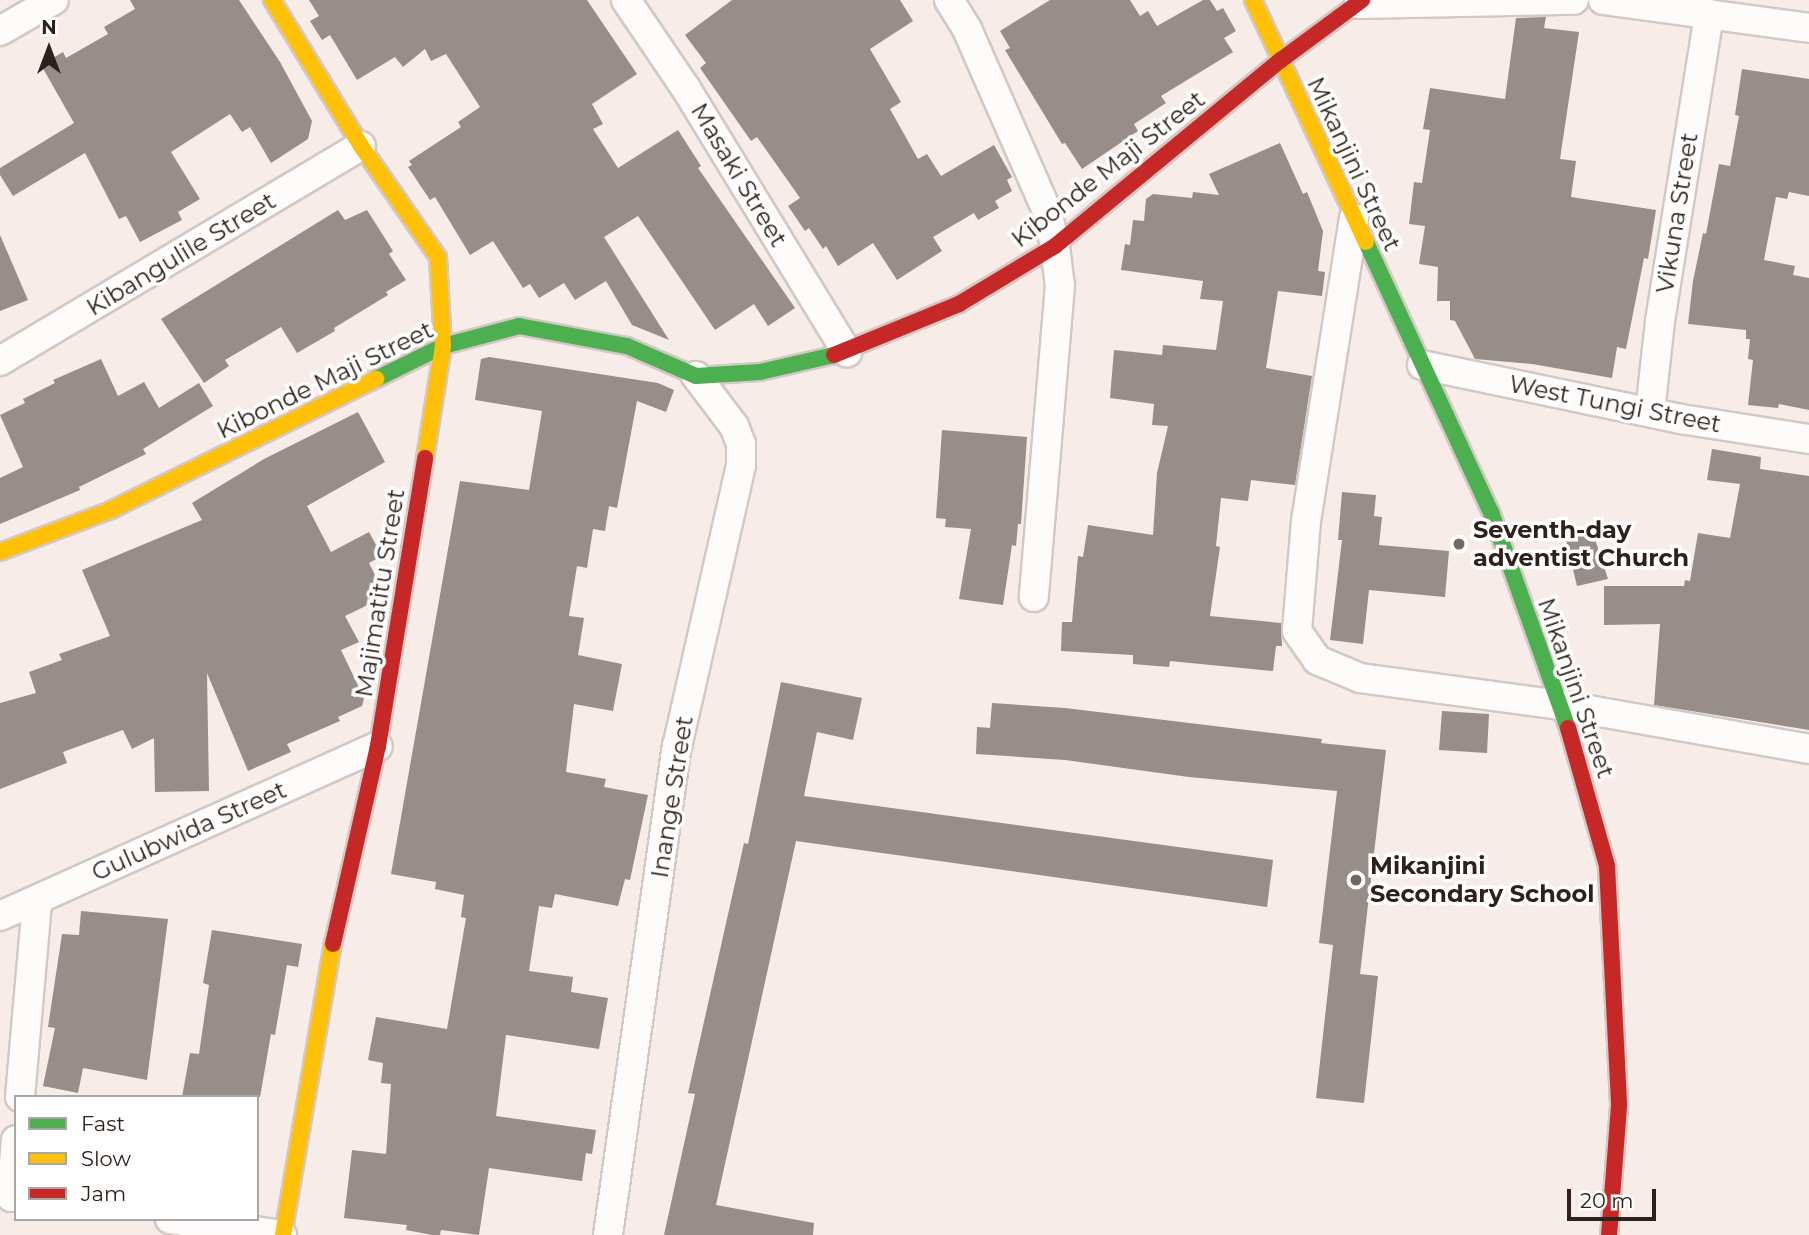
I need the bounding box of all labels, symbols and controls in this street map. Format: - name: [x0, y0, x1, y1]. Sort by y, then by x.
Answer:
- north arrow: [14, 14, 84, 84]
- text: N: [41, 16, 57, 39]
- street label: Mikanjini Street: [1301, 73, 1407, 255]
- street label: Kibonde Maji Street: [1006, 85, 1210, 253]
- street label: Masaki Street: [685, 98, 793, 252]
- street label: Vikuna Street: [1650, 131, 1704, 295]
- street label: Kibangulile Street: [81, 186, 281, 322]
- street label: Kibonde Maji Street: [212, 315, 438, 445]
- street label: West Tungi Street: [1507, 369, 1723, 439]
- street label: Majimatitu Street: [349, 487, 411, 699]
- place label: Seventh-day adventist Church: [1473, 516, 1689, 572]
- marker: Seventh-day adventist Church: [1451, 536, 1467, 552]
- street label: Mikanjini Street: [1532, 594, 1620, 782]
- street label: Inange Street: [645, 714, 699, 880]
- street label: Gulubwida Street: [87, 775, 291, 887]
- place label: Mikanjini Secondary School: [1370, 852, 1595, 908]
- marker: Mikanjini Secondary School: [1348, 872, 1364, 888]
- legend: [14, 1095, 259, 1221]
- text: Fast: [81, 1111, 125, 1136]
- text: Slow: [81, 1146, 131, 1171]
- scale bar: [1571, 1176, 1660, 1220]
- text: Jam: [81, 1181, 126, 1206]
- text: 20 m: [1580, 1188, 1634, 1213]

